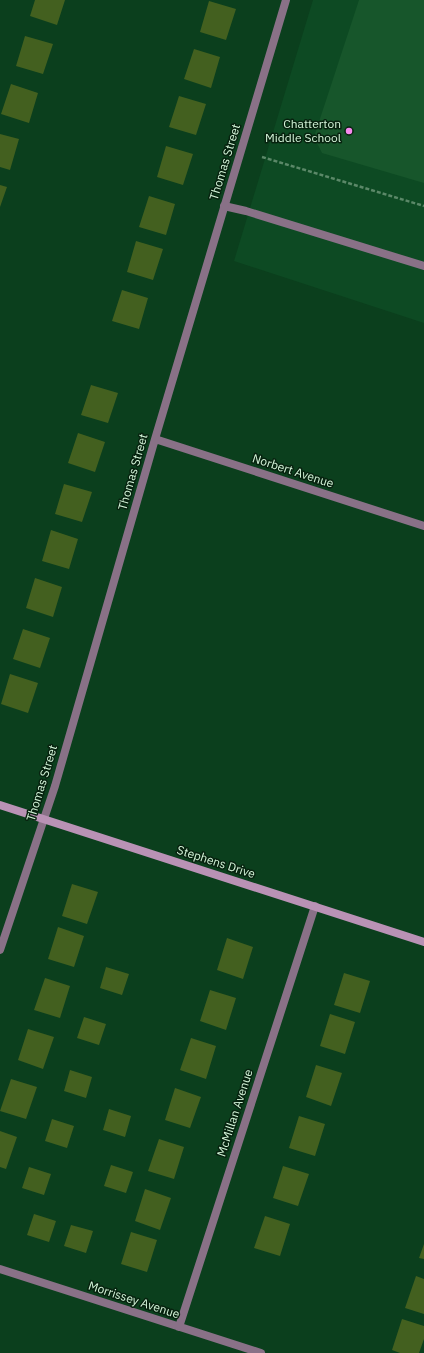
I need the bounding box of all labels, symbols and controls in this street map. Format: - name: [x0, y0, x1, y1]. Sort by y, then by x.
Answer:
- place label: Chatterton Middle School: [265, 116, 341, 145]
- street label: Thomas Street: [206, 122, 243, 202]
- marker: Chatterton Middle School: [344, 126, 354, 136]
- street label: Thomas Street: [114, 432, 151, 512]
- street label: Norbert Avenue: [251, 450, 336, 491]
- street label: Thomas Street: [23, 743, 60, 823]
- street label: Stephens Drive: [175, 842, 258, 881]
- street label: McMillan Avenue: [213, 1067, 256, 1158]
- street label: Morrissey Avenue: [87, 1278, 182, 1322]

